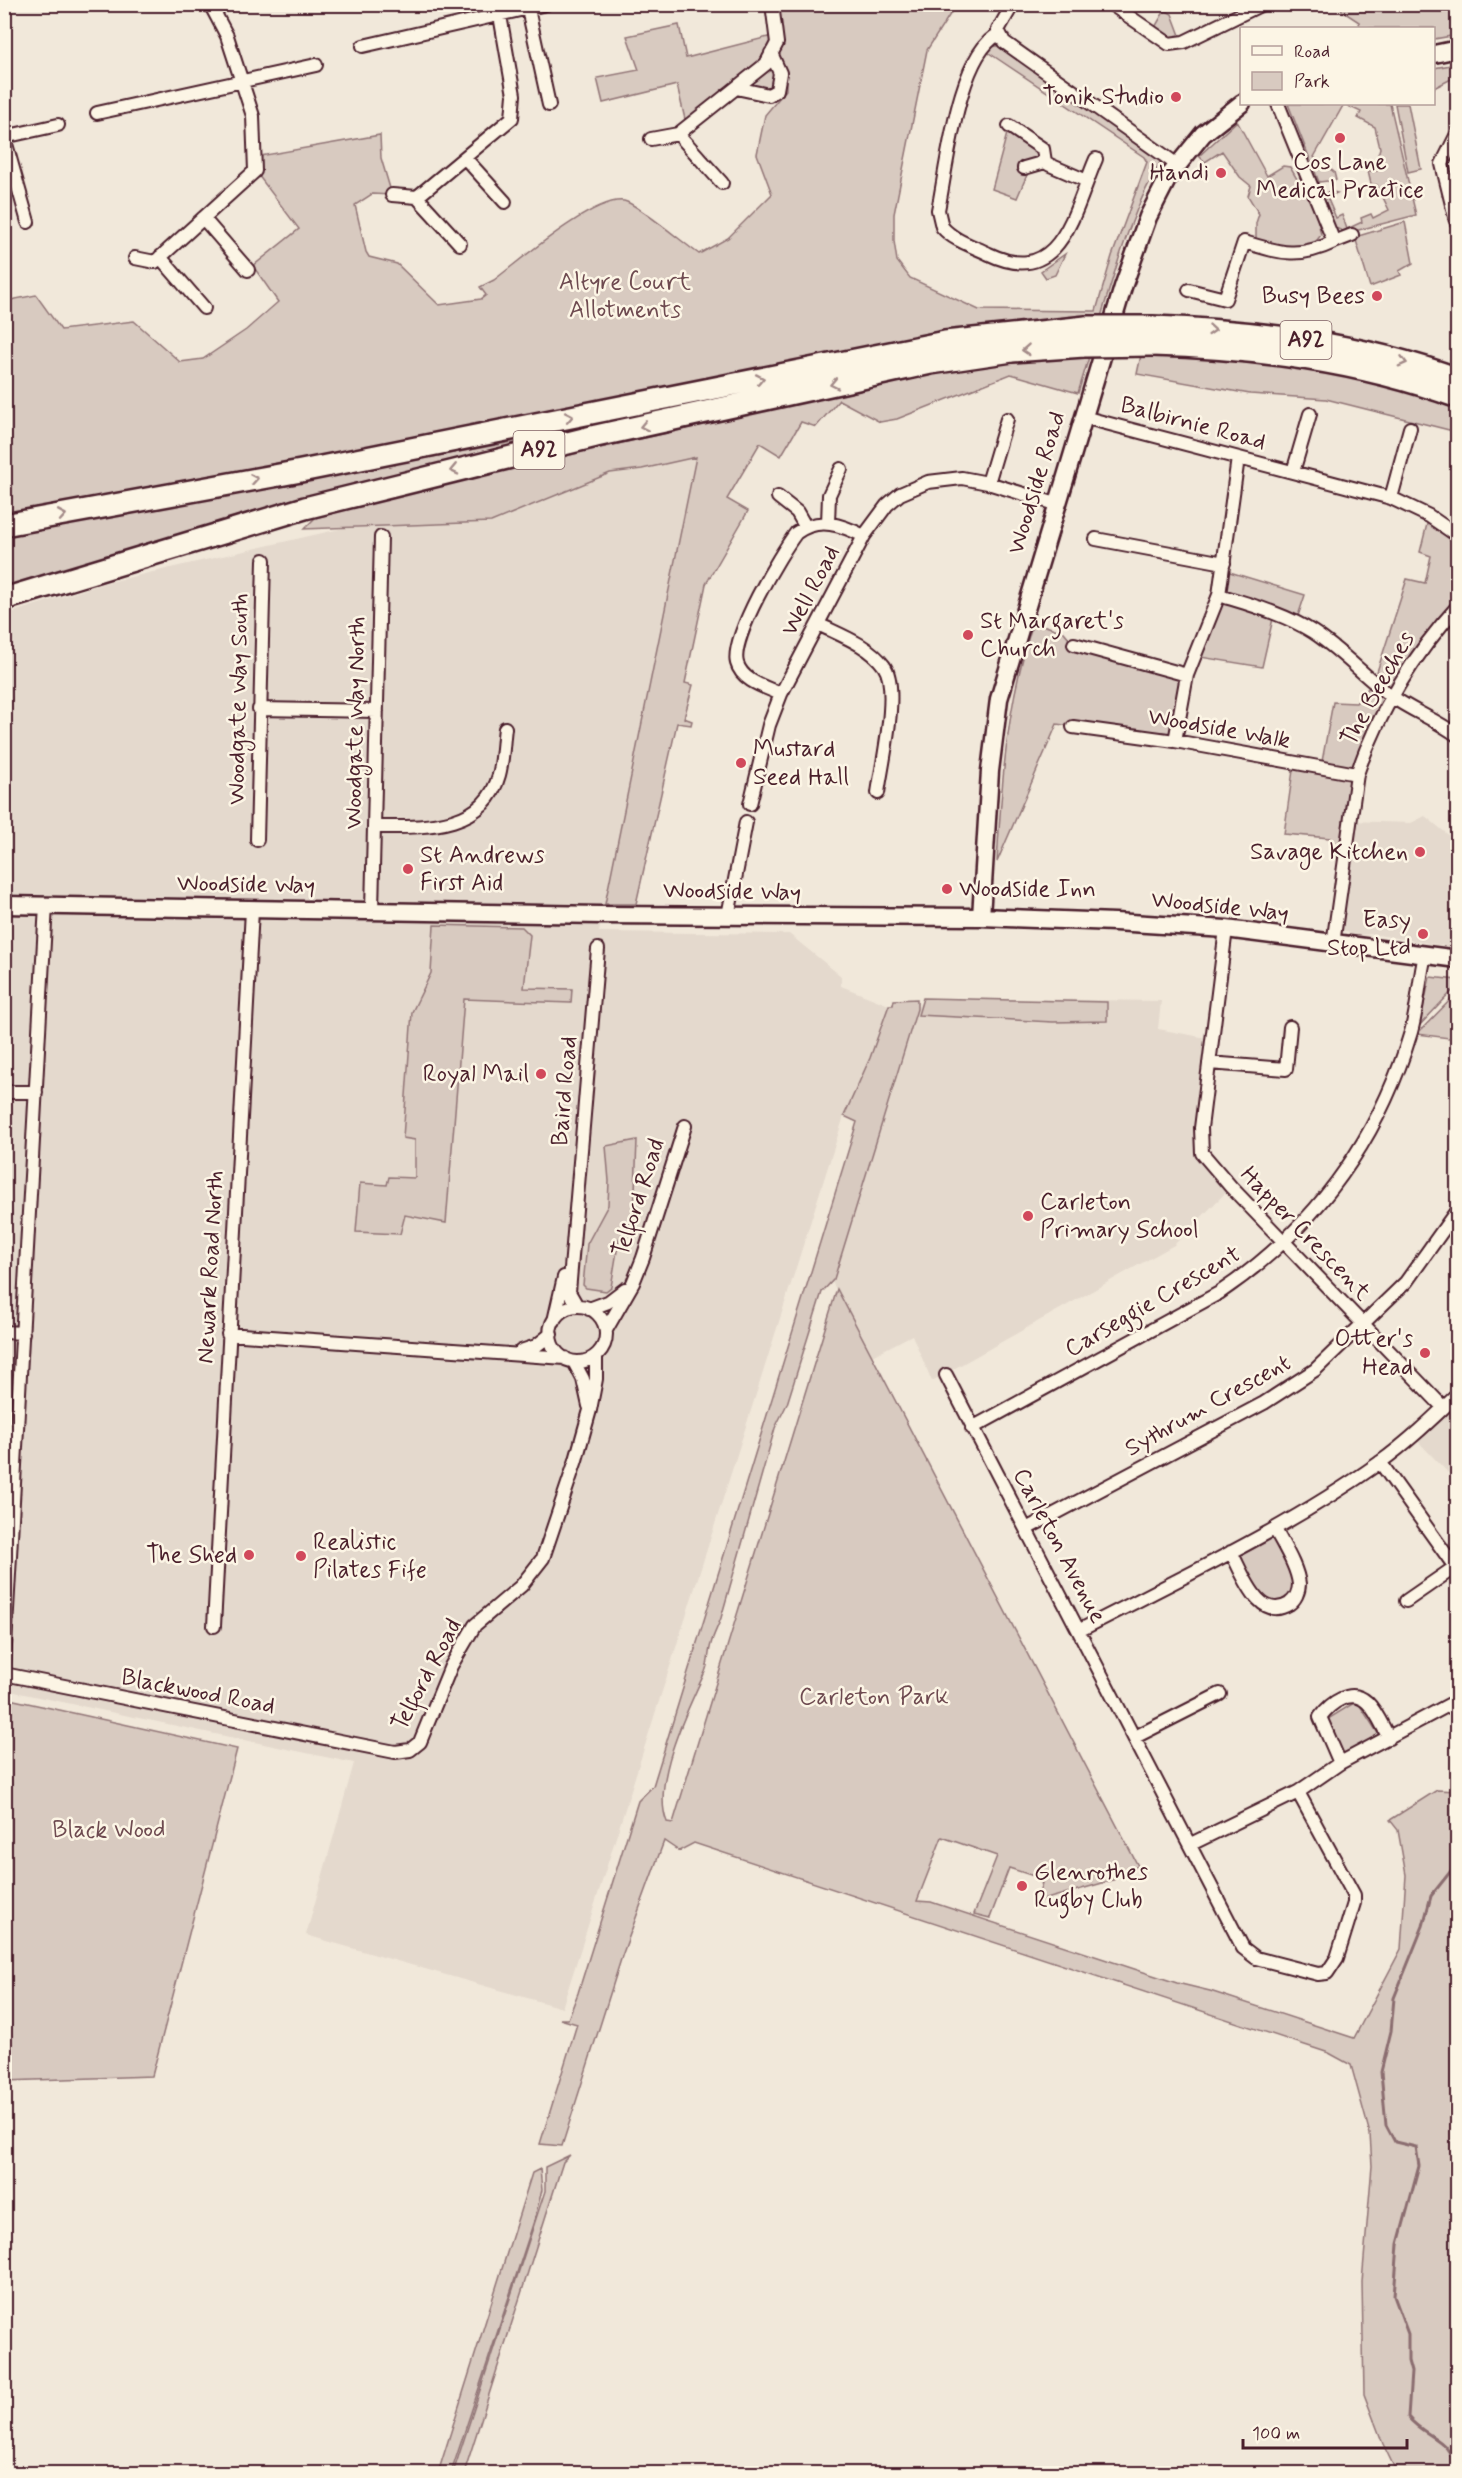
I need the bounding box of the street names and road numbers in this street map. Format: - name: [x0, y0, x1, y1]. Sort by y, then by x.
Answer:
- road number: A92: [1280, 321, 1332, 359]
- street label: Balbirnie Road: [1117, 390, 1269, 458]
- street label: Woodside Road: [1001, 408, 1073, 558]
- road number: A92: [514, 431, 564, 469]
- street label: Well Road: [774, 541, 848, 641]
- street label: Woodgate Way South: [222, 593, 258, 805]
- street label: Woodgate Way North: [339, 616, 375, 830]
- street label: The Beeches: [1334, 626, 1422, 752]
- street label: Woodside Walk: [1145, 701, 1293, 757]
- street label: Woodside Way: [177, 868, 315, 902]
- street label: Woodside Way: [663, 875, 801, 909]
- street label: Woodside Way: [1150, 884, 1290, 930]
- street label: Baird Road: [545, 1035, 585, 1147]
- street label: Telford Road: [605, 1135, 675, 1262]
- street label: Happer Crescent: [1233, 1160, 1377, 1308]
- street label: Newark Road North: [190, 1170, 232, 1364]
- street label: Carseggie Crescent: [1059, 1239, 1248, 1368]
- street label: Sythrum Crescent: [1120, 1348, 1296, 1464]
- street label: Carleton Avenue: [1005, 1463, 1113, 1629]
- street label: Telford Road: [385, 1614, 471, 1737]
- street label: Blackwood Road: [118, 1662, 278, 1722]

